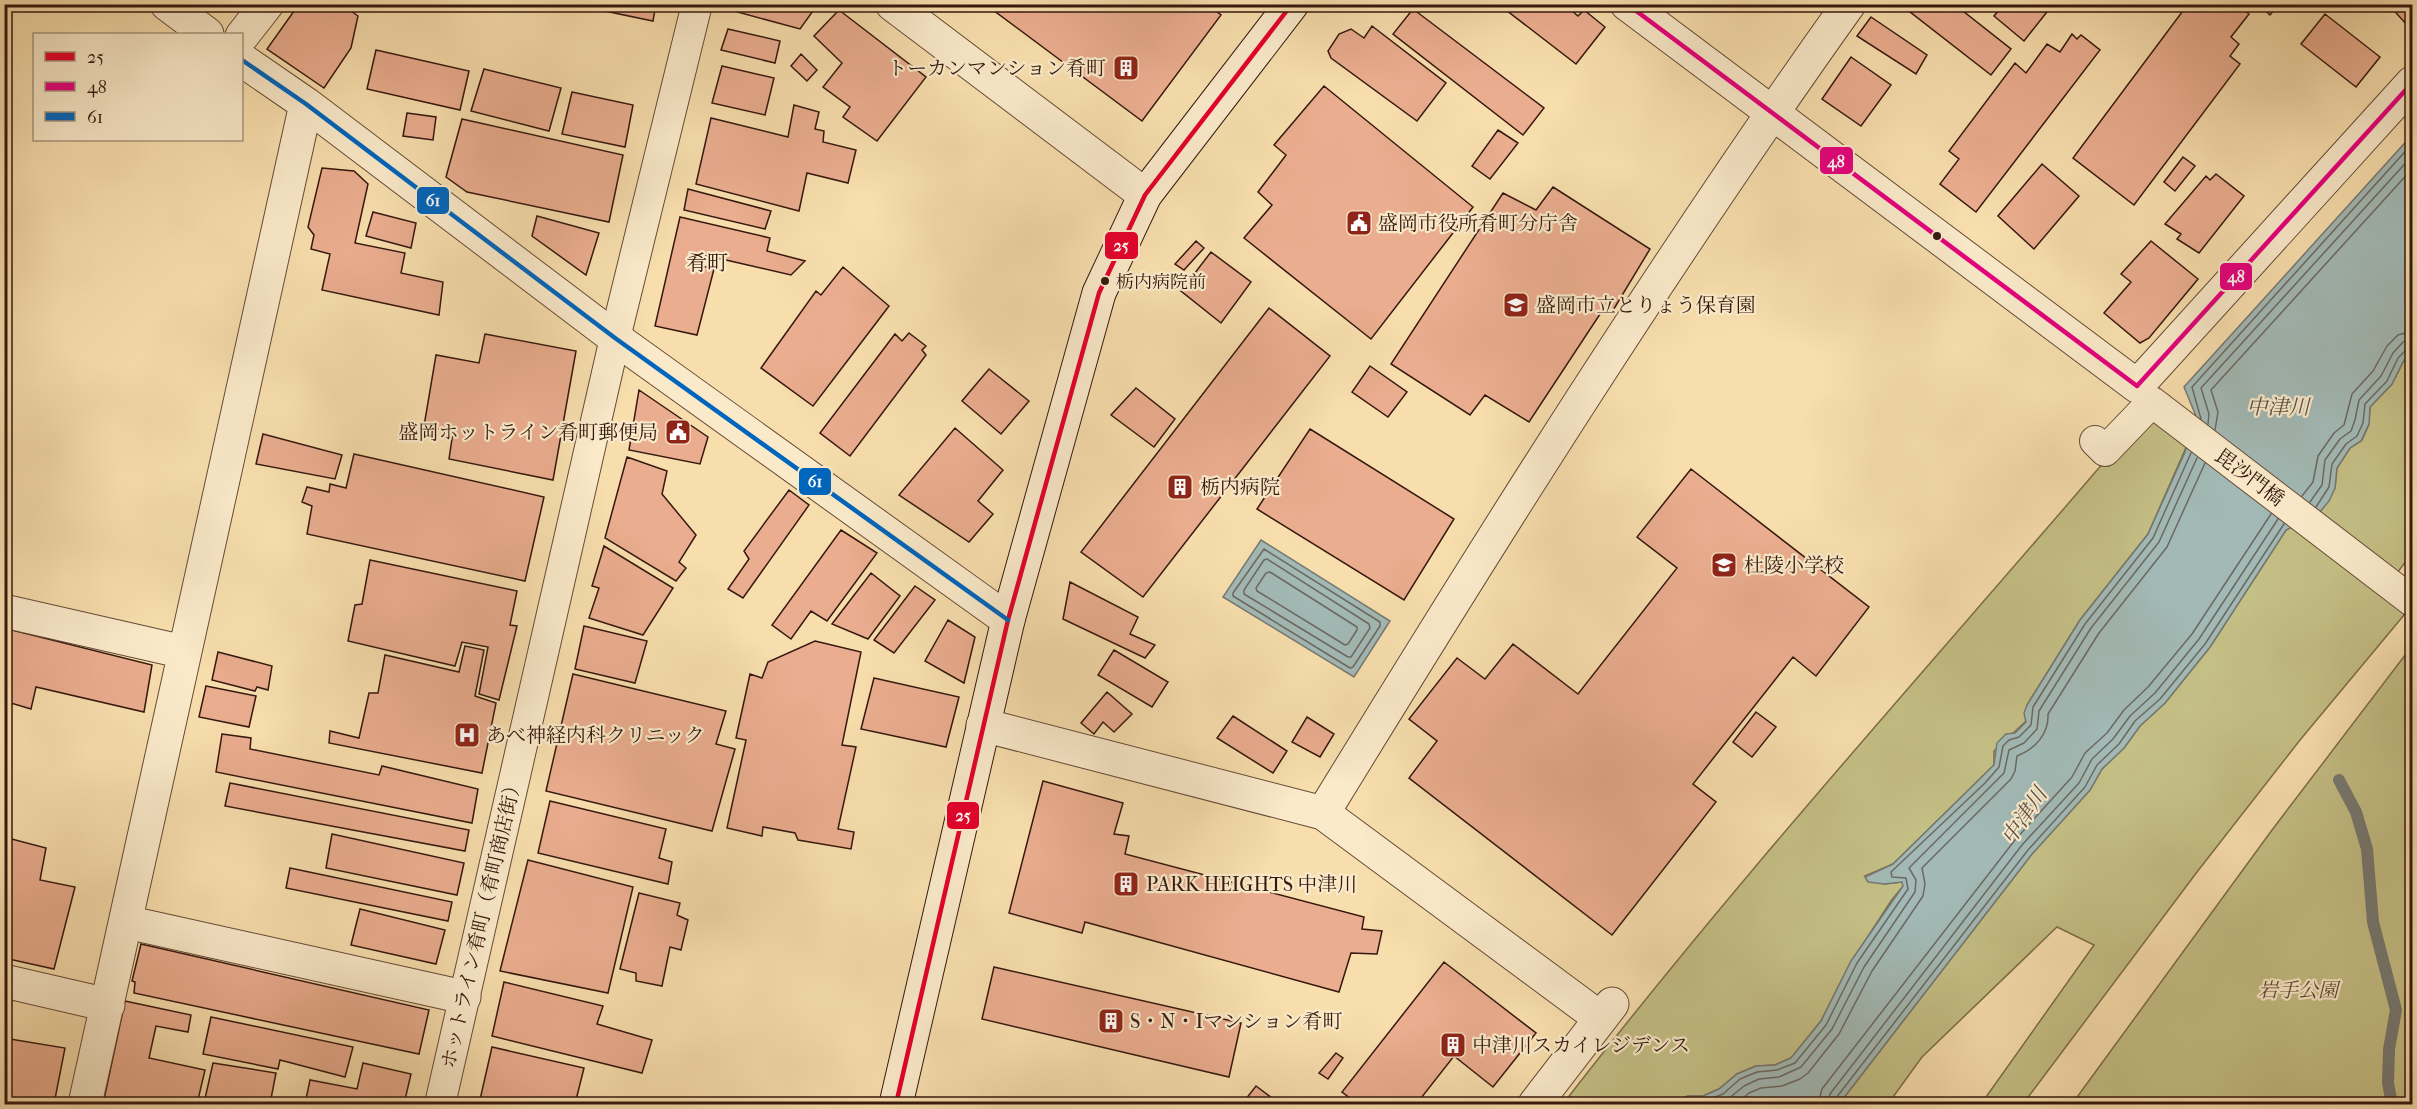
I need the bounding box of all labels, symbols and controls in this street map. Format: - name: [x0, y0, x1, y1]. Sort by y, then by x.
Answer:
- legend: [33, 33, 243, 141]
- text: 25: [87, 47, 104, 68]
- building icon: トーカンマンション肴町: [1111, 53, 1141, 83]
- place label: トーカンマンション肴町: [887, 57, 1106, 80]
- text: 48: [87, 77, 107, 98]
- text: 61: [87, 107, 103, 128]
- line badge: 48: [1819, 146, 1854, 175]
- text: 48: [1826, 152, 1845, 172]
- line badge: 61: [416, 186, 450, 215]
- text: 61: [426, 191, 440, 210]
- public building icon: 盛岡市役所肴町分庁舎: [1344, 208, 1374, 238]
- place label: 盛岡市役所肴町分庁舎: [1378, 212, 1578, 235]
- unlabelled marker: [1931, 230, 1943, 242]
- line badge: 25: [1104, 231, 1139, 260]
- text: 25: [1113, 236, 1129, 255]
- district label: 肴町: [686, 251, 728, 275]
- line badge: 48: [2219, 262, 2253, 291]
- text: 48: [2226, 267, 2245, 287]
- place label: 栃内病院前: [1116, 272, 1206, 293]
- marker: 栃内病院前: [1099, 275, 1111, 287]
- school or university icon: 盛岡市立とりょう保育園: [1501, 290, 1531, 320]
- place label: 盛岡市立とりょう保育園: [1536, 294, 1756, 317]
- water label: 中津川: [2247, 395, 2311, 419]
- public building icon: 盛岡ホットライン肴町郵便局: [663, 417, 693, 447]
- place label: 盛岡ホットライン肴町郵便局: [399, 421, 658, 444]
- street label: 毘沙門橋: [2211, 444, 2289, 511]
- line badge: 61: [798, 467, 832, 496]
- text: 61: [808, 472, 822, 491]
- building icon: 栃内病院: [1165, 472, 1195, 502]
- place label: 栃内病院: [1200, 476, 1280, 499]
- school or university icon: 杜陵小学校: [1709, 550, 1739, 580]
- place label: 杜陵小学校: [1744, 554, 1844, 577]
- hospital icon: あべ神経内科クリニック: [452, 720, 482, 750]
- place label: あべ神経内科クリニック: [486, 724, 705, 747]
- street label: ホットライン肴町（肴町商店街）: [437, 774, 526, 1071]
- water label: 中津川: [1996, 782, 2053, 849]
- line badge: 25: [946, 801, 980, 830]
- text: 25: [955, 806, 971, 825]
- building icon: PARK HEIGHTS 中津川: [1111, 869, 1141, 899]
- place label: PARK HEIGHTS 中津川: [1146, 873, 1357, 896]
- park label: 岩手公園: [2258, 979, 2341, 1002]
- building icon: S・N・Iマンション肴町: [1096, 1006, 1126, 1036]
- place label: S・N・Iマンション肴町: [1130, 1010, 1342, 1033]
- building icon: 中津川スカイレジデンス: [1438, 1030, 1468, 1060]
- place label: 中津川スカイレジデンス: [1472, 1034, 1690, 1057]

